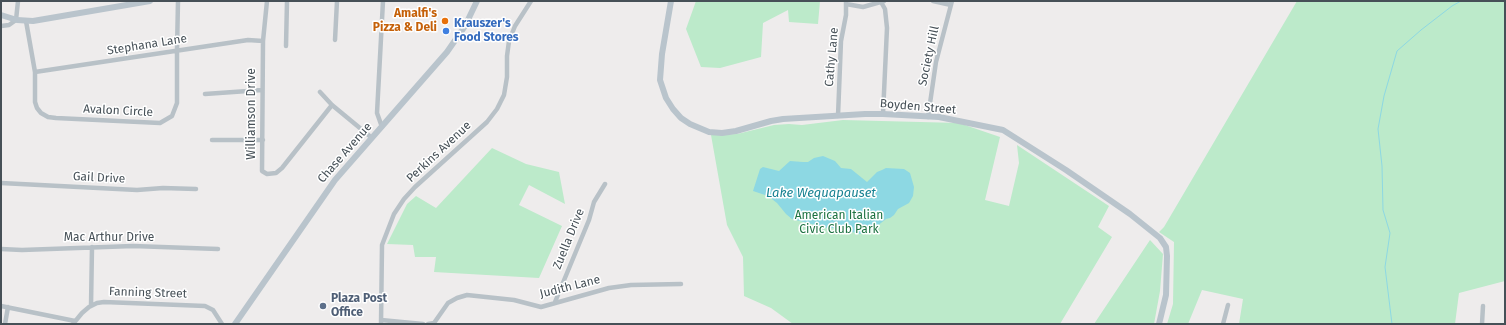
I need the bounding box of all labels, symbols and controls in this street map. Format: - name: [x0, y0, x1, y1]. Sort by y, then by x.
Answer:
- place label: Amalfi's Pizza & Deli: [373, 7, 437, 35]
- marker: Amalfi's Pizza & Deli: [440, 16, 450, 26]
- place label: Krauszer's Food Stores: [454, 17, 519, 45]
- street label: Society Hill: [916, 25, 942, 87]
- marker: Krauszer's Food Stores: [441, 26, 451, 36]
- street label: Cathy Lane: [822, 27, 842, 87]
- street label: Stephana Lane: [106, 32, 188, 58]
- street label: Williamson Drive: [245, 68, 259, 160]
- street label: Boyden Street: [879, 96, 957, 118]
- street label: Avalon Circle: [83, 102, 153, 120]
- street label: Perkins Avenue: [404, 118, 474, 186]
- street label: Chase Avenue: [315, 120, 375, 186]
- street label: Gail Drive: [72, 169, 126, 187]
- water label: Lake Wequapauset: [766, 185, 876, 201]
- street label: Zuella Drive: [550, 206, 588, 272]
- park label: American Italian Civic Club Park: [795, 209, 883, 237]
- street label: Mac Arthur Drive: [64, 231, 154, 245]
- street label: Judith Lane: [538, 273, 602, 301]
- street label: Fanning Street: [109, 284, 187, 302]
- place label: Plaza Post Office: [331, 292, 387, 320]
- marker: Plaza Post Office: [318, 301, 328, 311]

